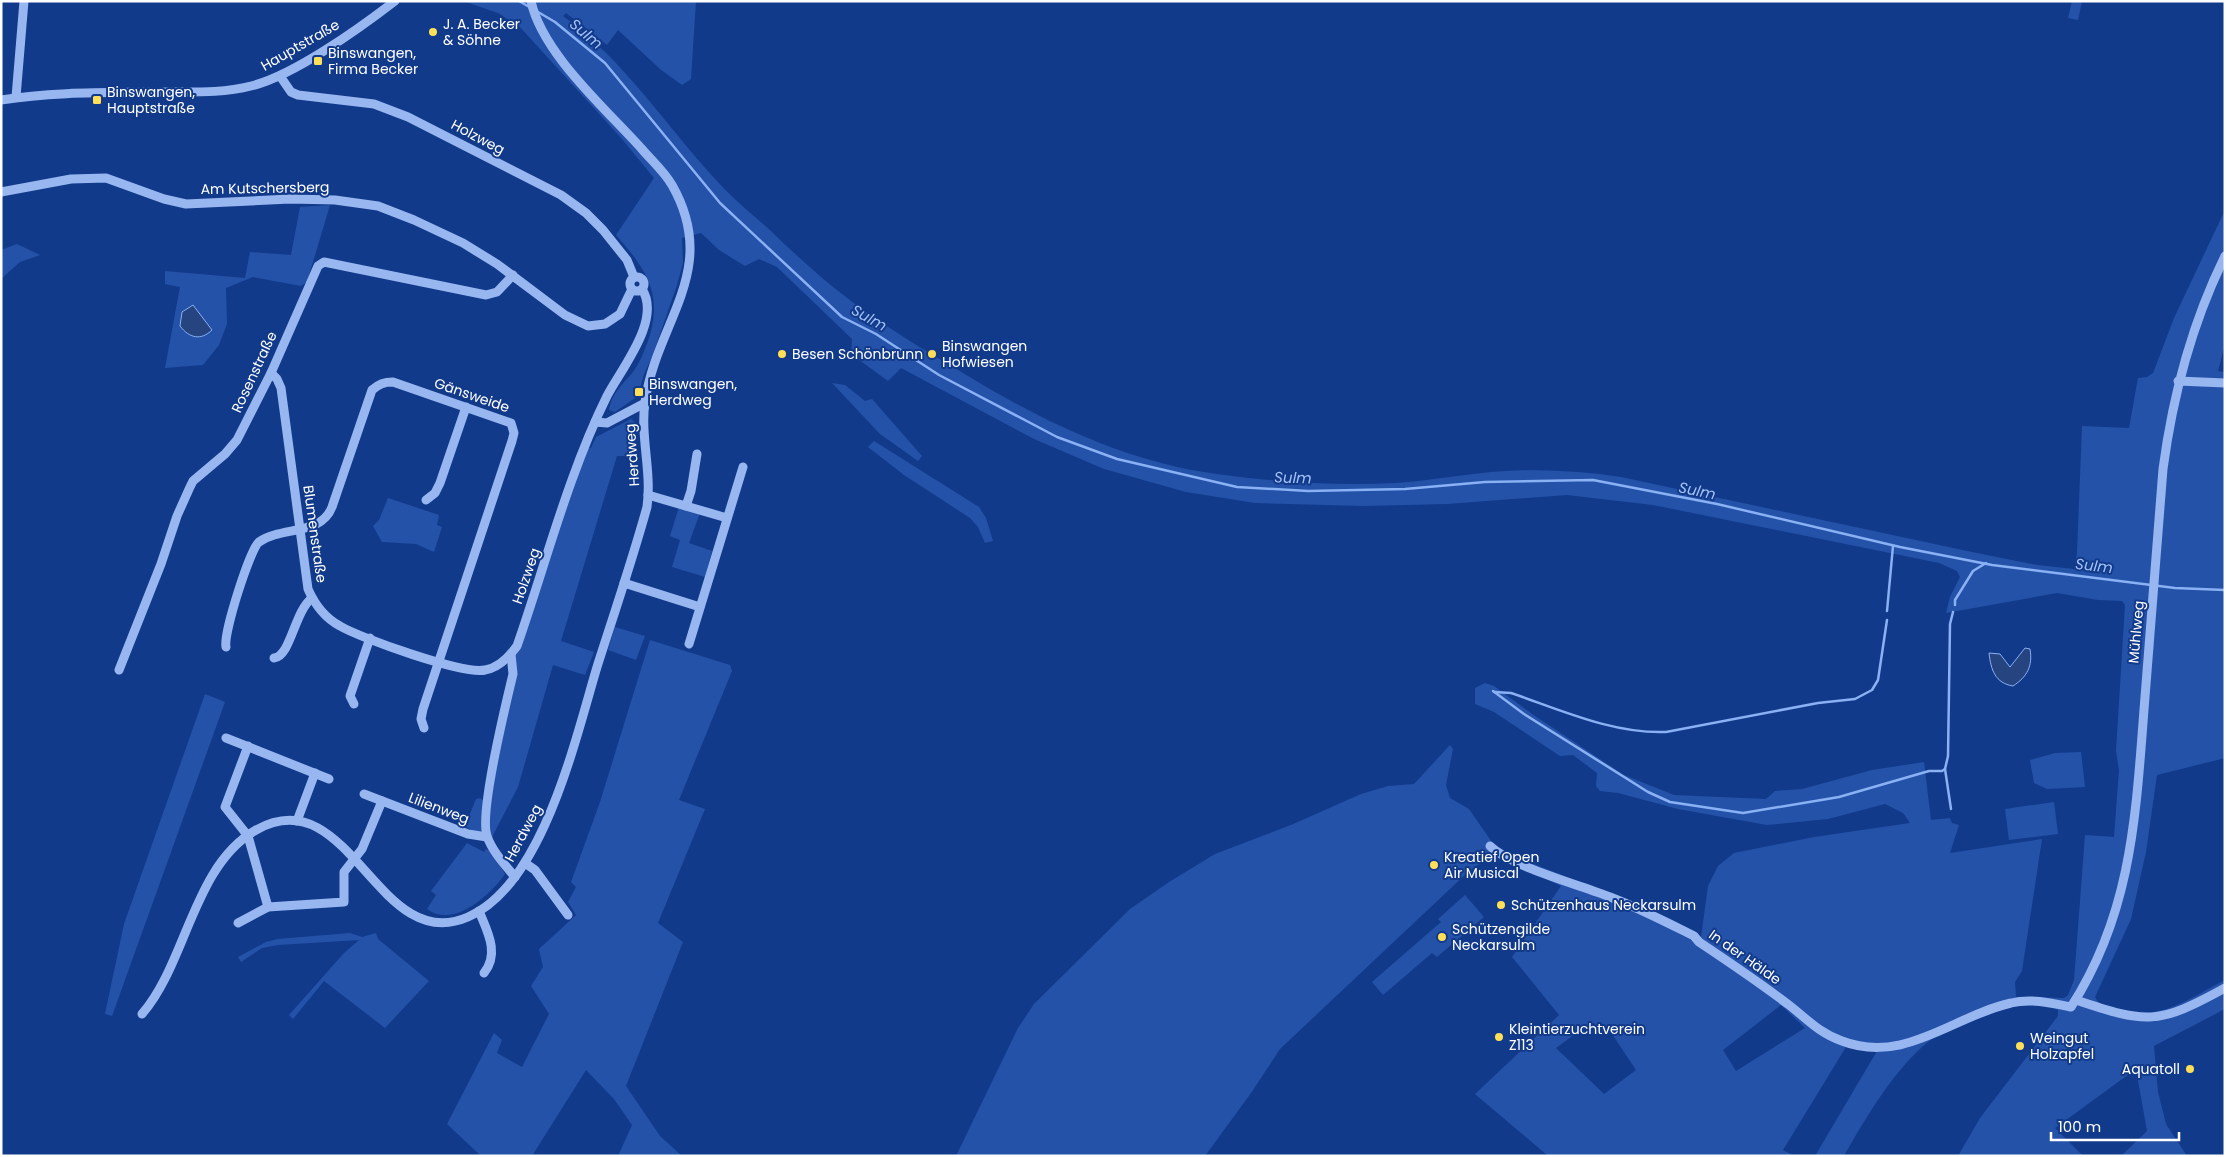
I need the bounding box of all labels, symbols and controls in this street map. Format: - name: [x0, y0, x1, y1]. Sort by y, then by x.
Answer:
- street label: Hauptstraße: [257, 14, 343, 76]
- place label: J. A. Becker & Söhne: [443, 14, 520, 50]
- water label: Sulm: [565, 14, 607, 54]
- marker: J. A. Becker & Söhne: [427, 26, 439, 38]
- place label: Binswangen, Firma Becker: [328, 43, 418, 79]
- marker: Binswangen, Firma Becker: [312, 55, 324, 67]
- place label: Binswangen, Hauptstraße: [107, 82, 195, 118]
- marker: Binswangen, Hauptstraße: [91, 94, 103, 106]
- street label: Holzweg: [448, 115, 508, 159]
- street label: Am Kutschersberg: [200, 177, 330, 199]
- water label: Sulm: [848, 299, 891, 336]
- street label: Rosenstraße: [226, 328, 282, 416]
- place label: Binswangen Hofwiesen: [942, 336, 1027, 372]
- place label: Besen Schönbrunn: [792, 344, 923, 364]
- marker: Besen Schönbrunn: [776, 348, 788, 360]
- marker: Binswangen Hofwiesen: [926, 348, 938, 360]
- street label: Gänsweide: [432, 373, 513, 417]
- place label: Binswangen, Herdweg: [649, 374, 737, 410]
- marker: Binswangen, Herdweg: [633, 386, 645, 398]
- street label: Herdweg: [620, 423, 644, 487]
- water label: Sulm: [1274, 466, 1312, 489]
- water label: Sulm: [1677, 476, 1718, 505]
- street label: Blumenstraße: [298, 484, 332, 584]
- street label: Holzweg: [507, 545, 545, 607]
- water label: Sulm: [2074, 553, 2114, 578]
- street label: Mühlweg: [2123, 600, 2149, 664]
- street label: Lilienweg: [406, 787, 472, 829]
- street label: Herdweg: [499, 801, 547, 865]
- place label: Kreatief Open Air Musical: [1444, 847, 1539, 883]
- marker: Kreatief Open Air Musical: [1428, 859, 1440, 871]
- place label: Schützenhaus Neckarsulm: [1511, 895, 1696, 915]
- marker: Schützenhaus Neckarsulm: [1495, 899, 1507, 911]
- place label: Schützengilde Neckarsulm: [1452, 919, 1551, 955]
- street label: In der Hälde: [1705, 925, 1785, 989]
- marker: Schützengilde Neckarsulm: [1436, 931, 1448, 943]
- place label: Kleintierzuchtverein Z113: [1509, 1019, 1645, 1055]
- place label: Weingut Holzapfel: [2030, 1028, 2094, 1064]
- marker: Kleintierzuchtverein Z113: [1493, 1031, 1505, 1043]
- marker: Weingut Holzapfel: [2014, 1040, 2026, 1052]
- place label: Aquatoll: [2122, 1059, 2180, 1079]
- marker: Aquatoll: [2184, 1063, 2196, 1075]
- scale bar: [2051, 1110, 2178, 1142]
- text: 100 m: [2058, 1116, 2101, 1137]

